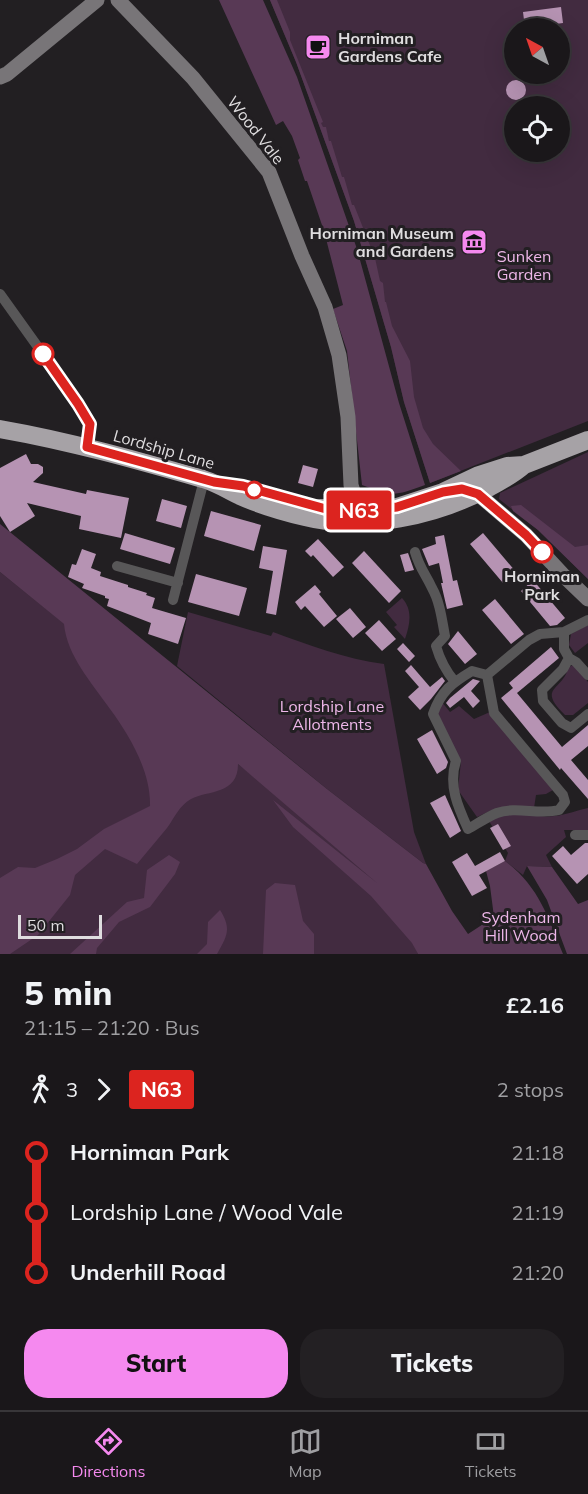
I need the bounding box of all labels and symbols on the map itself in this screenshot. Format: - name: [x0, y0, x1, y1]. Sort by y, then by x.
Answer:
- north arrow: [504, 18, 570, 84]
- place label: Horniman Gardens Cafe: [338, 28, 442, 66]
- cafe icon: Horniman Gardens Cafe: [303, 32, 333, 62]
- street label: Wood Vale: [223, 92, 289, 168]
- place label: Horniman Museum and Gardens: [310, 223, 454, 261]
- museum icon: Horniman Museum and Gardens: [459, 227, 489, 257]
- park label: Sunken Garden: [497, 246, 551, 284]
- unlabelled marker: [32, 343, 54, 365]
- street label: Lordship Lane: [111, 425, 217, 473]
- unlabelled marker: [245, 481, 263, 499]
- line badge: N63: [324, 490, 394, 530]
- marker: Horniman Park: [531, 541, 553, 563]
- place label: Horniman Park: [504, 566, 580, 604]
- park label: Lordship Lane Allotments: [280, 696, 384, 734]
- park label: Sydenham Hill Wood: [482, 907, 560, 945]
- scale bar: [18, 912, 102, 940]

